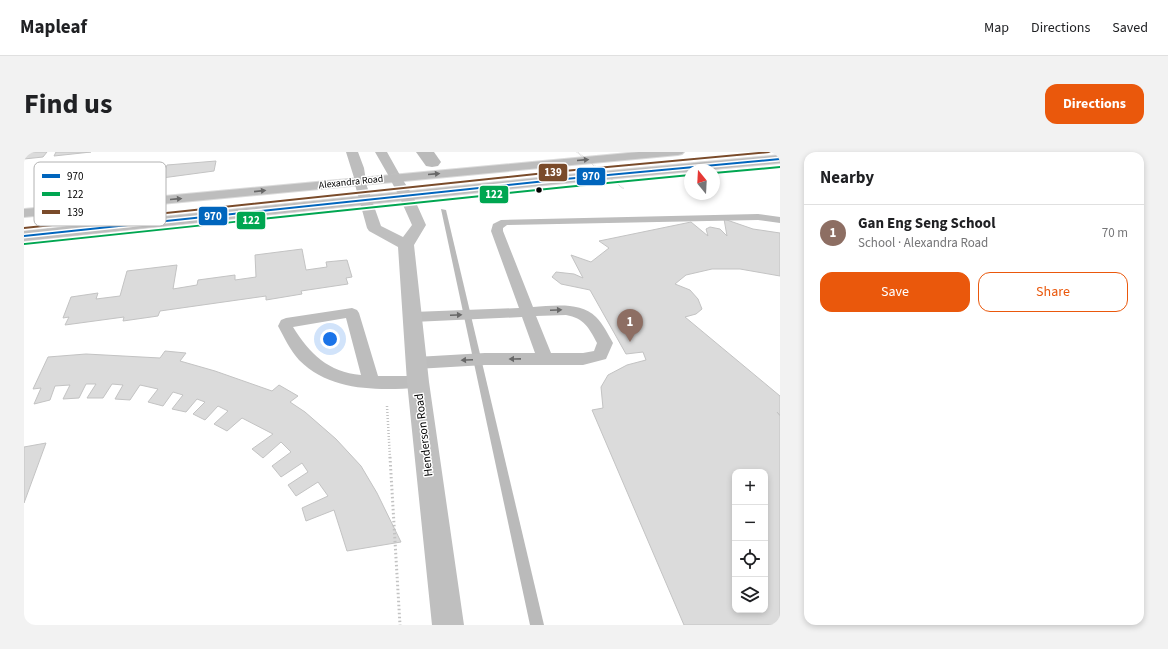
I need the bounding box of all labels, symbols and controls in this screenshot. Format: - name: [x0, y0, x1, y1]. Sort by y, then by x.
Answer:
- text: Mapleaf: [20, 14, 87, 41]
- text: Map: [984, 18, 1009, 38]
- text: Directions: [1031, 18, 1090, 38]
- text: Saved: [1112, 18, 1148, 38]
- text: Find us: [24, 84, 112, 124]
- button: Directions: [1045, 84, 1144, 124]
- one-way arrow: [577, 157, 589, 164]
- legend: [34, 162, 166, 226]
- line badge: 139: [538, 163, 568, 182]
- north arrow: [684, 164, 720, 200]
- text: 139: [544, 165, 562, 180]
- text: Nearby: [820, 166, 874, 190]
- line badge: 970: [576, 167, 606, 186]
- text: 970: [67, 169, 83, 184]
- text: 970: [582, 169, 600, 184]
- one-way arrow: [428, 170, 440, 177]
- street label: Alexandra Road: [318, 172, 384, 192]
- line badge: 122: [479, 185, 509, 204]
- unlabelled marker: [534, 185, 544, 195]
- text: 122: [67, 187, 83, 202]
- text: 122: [485, 187, 503, 202]
- one-way arrow: [254, 188, 266, 194]
- one-way arrow: [170, 196, 182, 202]
- text: 139: [67, 205, 83, 220]
- line badge: 970: [198, 206, 228, 226]
- text: 970: [204, 209, 222, 224]
- line badge: 122: [236, 211, 266, 230]
- text: 122: [242, 213, 260, 228]
- text: Gan Eng Seng School: [858, 213, 995, 234]
- text: 1: [830, 224, 836, 242]
- text: 70 m: [1102, 224, 1128, 242]
- text: School · Alexandra Road: [858, 234, 988, 252]
- button: Save: [820, 272, 970, 312]
- button: Share: [978, 272, 1128, 312]
- one-way arrow: [550, 307, 563, 313]
- pin: 1: [617, 309, 643, 342]
- one-way arrow: [450, 312, 463, 318]
- your location: [320, 329, 340, 349]
- one-way arrow: [508, 356, 521, 362]
- one-way arrow: [461, 357, 473, 364]
- street label: Henderson Road: [410, 393, 438, 477]
- map controls: [732, 469, 768, 613]
- button: +: [732, 469, 768, 505]
- button: −: [732, 505, 768, 541]
- button: locate: [732, 541, 768, 577]
- button: layers: [732, 577, 768, 613]

